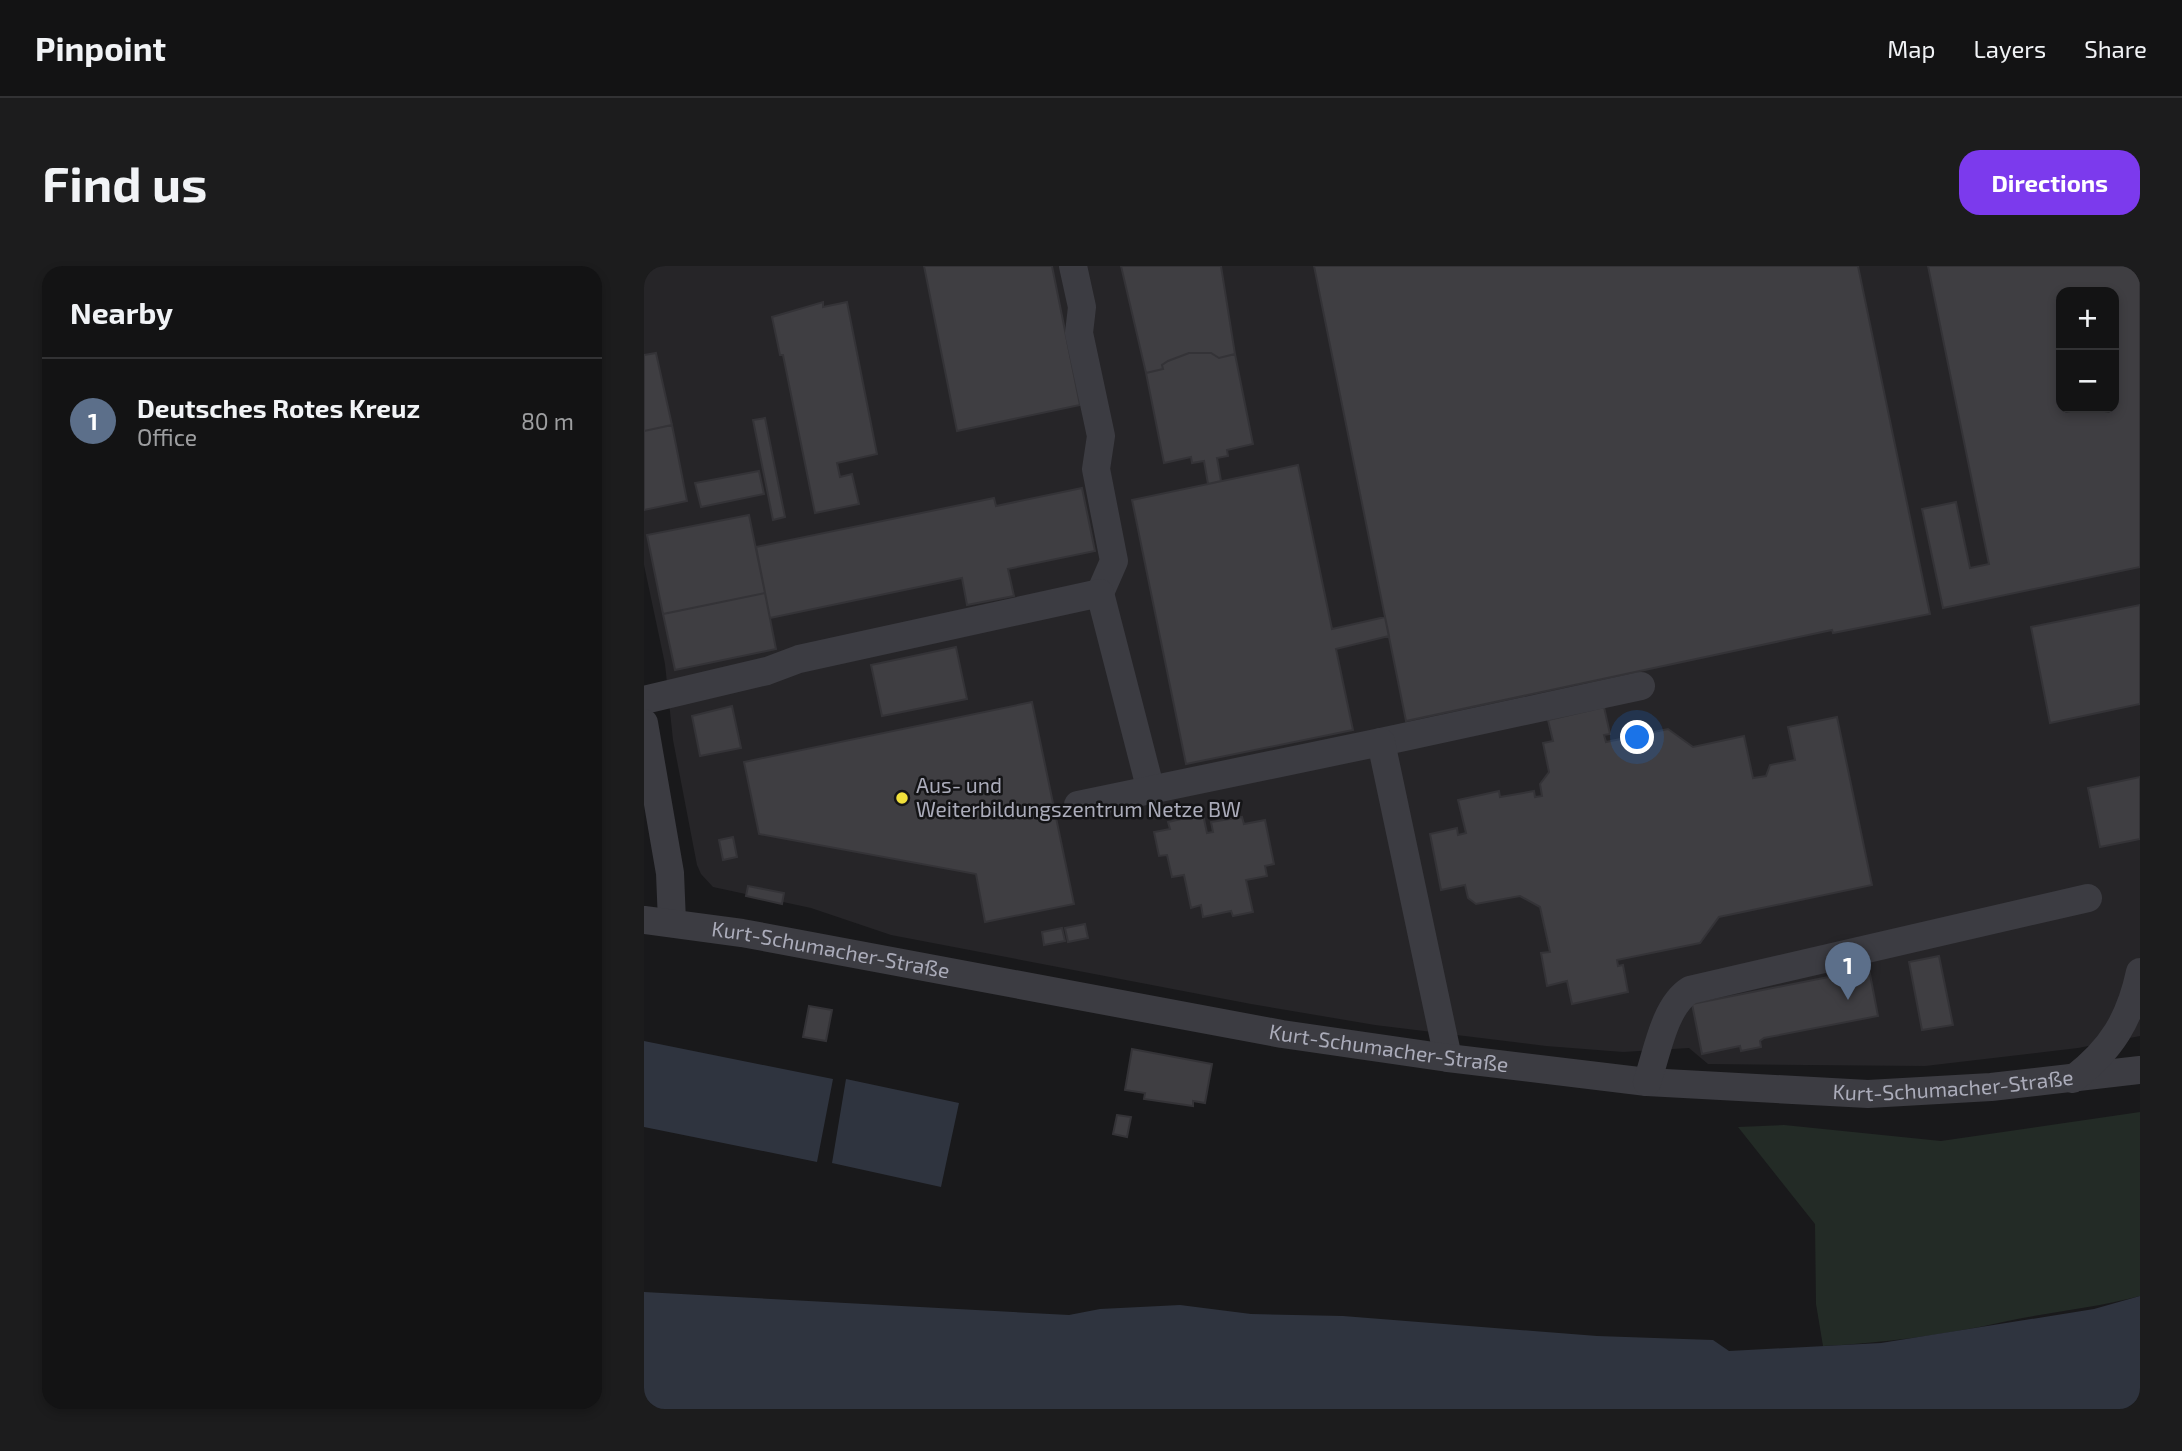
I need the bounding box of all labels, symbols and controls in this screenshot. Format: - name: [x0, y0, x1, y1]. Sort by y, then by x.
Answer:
- text: Pinpoint: [35, 28, 166, 68]
- text: Map: [1887, 34, 1935, 63]
- text: Layers: [1973, 34, 2046, 63]
- text: Share: [2084, 34, 2147, 63]
- button: Directions: [1959, 150, 2140, 215]
- text: Find us: [42, 153, 207, 212]
- map controls: [2056, 287, 2119, 413]
- button: +: [2056, 287, 2119, 350]
- text: Nearby: [70, 294, 173, 330]
- button: −: [2056, 350, 2119, 413]
- text: Deutsches Rotes Kreuz: [137, 392, 420, 423]
- text: 1: [88, 407, 98, 435]
- text: 80 m: [521, 407, 574, 435]
- text: Office: [137, 423, 197, 451]
- your location: [1620, 720, 1654, 754]
- place label: Aus- und Weiterbildungszentrum Netze BW: [916, 772, 1241, 821]
- marker: Aus- und Weiterbildungszentrum Netze BW: [894, 790, 910, 806]
- street label: Kurt-Schumacher-Straße: [710, 915, 952, 983]
- pin: 1: [1825, 942, 1871, 1000]
- street label: Kurt-Schumacher-Straße: [1267, 1018, 1510, 1076]
- street label: Kurt-Schumacher-Straße: [1832, 1064, 2075, 1105]

